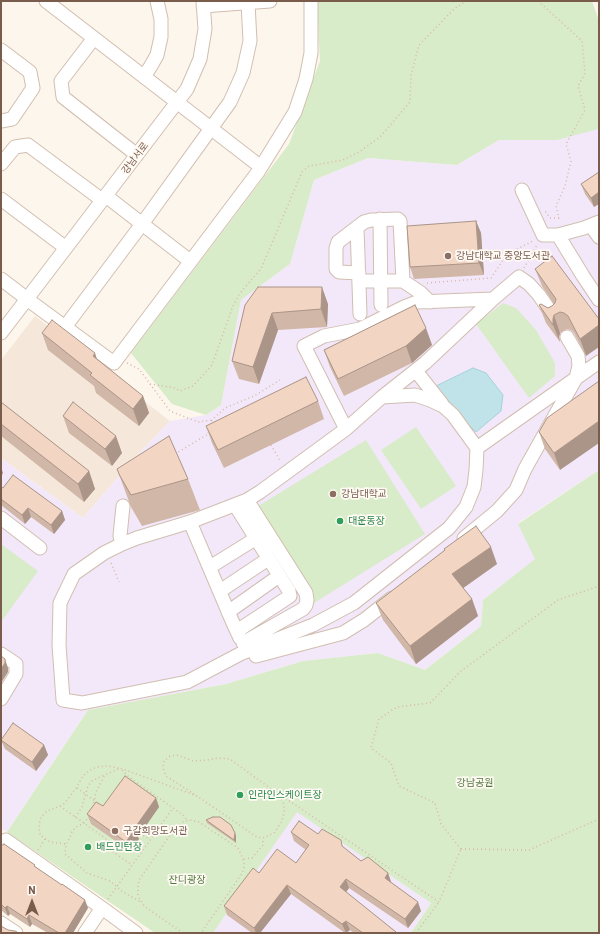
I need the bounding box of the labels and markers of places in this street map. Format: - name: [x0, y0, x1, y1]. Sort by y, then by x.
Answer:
- place label: 강남대학교 중앙도서관: [456, 250, 550, 262]
- marker: 강남대학교 중앙도서관: [443, 251, 453, 261]
- place label: 강남대학교: [341, 488, 387, 500]
- marker: 강남대학교: [328, 489, 338, 499]
- place label: 대운동장: [348, 515, 385, 527]
- marker: 대운동장: [335, 516, 345, 526]
- place label: 인라인스케이트장: [248, 789, 322, 801]
- marker: 인라인스케이트장: [235, 790, 245, 800]
- place label: 구갈희망도서관: [123, 825, 187, 837]
- marker: 구갈희망도서관: [110, 826, 120, 836]
- place label: 배드민턴장: [96, 841, 142, 853]
- marker: 배드민턴장: [83, 842, 93, 852]

